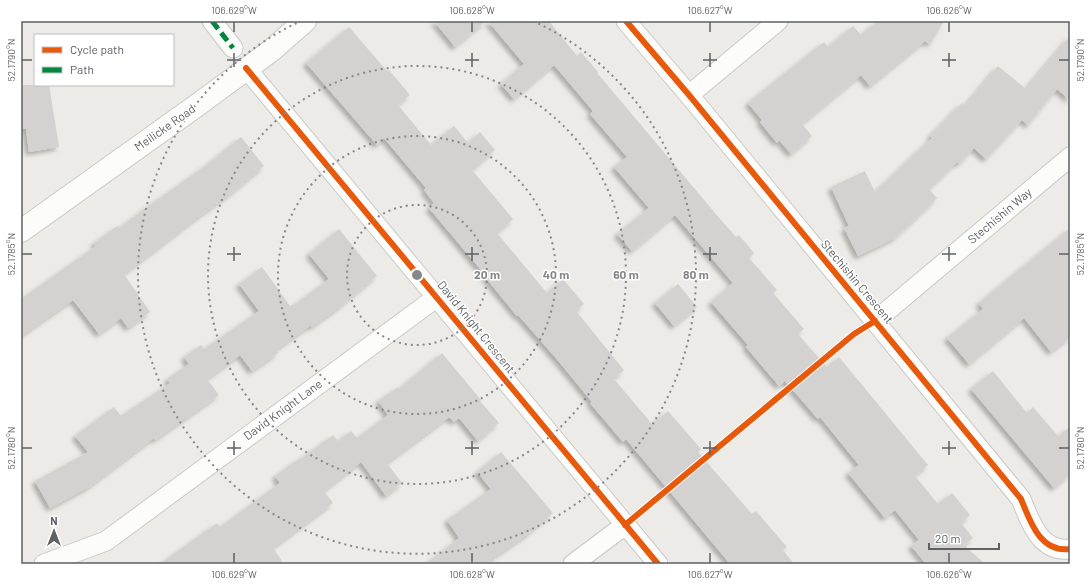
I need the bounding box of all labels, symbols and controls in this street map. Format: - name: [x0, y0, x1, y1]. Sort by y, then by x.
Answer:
- text: 106.629°W: [211, 4, 257, 16]
- text: 106.628°W: [449, 4, 495, 16]
- text: 106.627°W: [688, 4, 733, 16]
- text: 106.626°W: [926, 4, 972, 16]
- legend: [34, 34, 174, 86]
- text: 52.1790°N: [5, 39, 17, 81]
- text: 52.1790°N: [1074, 39, 1086, 81]
- text: Cycle path: [70, 42, 124, 56]
- text: Path: [70, 62, 94, 76]
- street label: Meilicke Road: [131, 101, 198, 153]
- street label: Stechishin Way: [965, 184, 1034, 246]
- text: 52.1785°N: [5, 233, 17, 275]
- text: 52.1785°N: [1074, 233, 1086, 275]
- street label: Stechishin Crescent: [819, 237, 897, 326]
- text: 20 m: [474, 267, 500, 281]
- text: 40 m: [543, 267, 569, 281]
- text: 60 m: [613, 267, 639, 281]
- text: 80 m: [683, 267, 709, 281]
- centre of rings: [410, 268, 424, 282]
- street label: David Knight Crescent: [435, 277, 518, 375]
- street label: David Knight Lane: [241, 376, 324, 442]
- text: 52.1780°N: [5, 427, 17, 469]
- text: 52.1780°N: [1074, 427, 1086, 469]
- north arrow: [34, 511, 74, 551]
- text: N: [50, 514, 58, 527]
- scale bar: [929, 525, 999, 551]
- text: 20 m: [935, 531, 961, 545]
- text: 106.629°W: [211, 568, 257, 580]
- text: 106.628°W: [449, 568, 495, 580]
- text: 106.627°W: [688, 568, 733, 580]
- text: 106.626°W: [926, 568, 972, 580]

